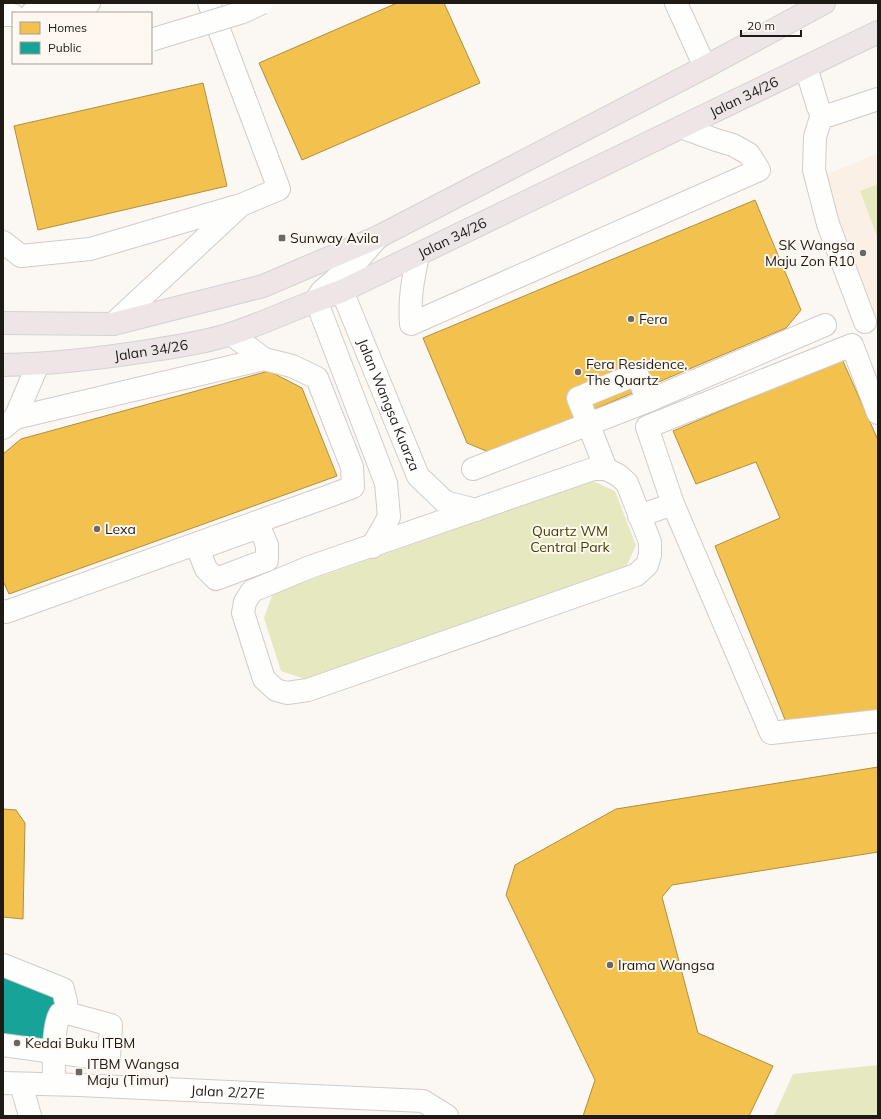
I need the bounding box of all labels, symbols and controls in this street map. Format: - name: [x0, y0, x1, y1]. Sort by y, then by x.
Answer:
- legend: [12, 12, 152, 64]
- scale bar: [741, 12, 801, 38]
- text: 20 m: [747, 18, 775, 33]
- text: Homes: [48, 20, 87, 35]
- text: Public: [48, 40, 82, 55]
- street label: Jalan 34/26: [707, 73, 781, 121]
- street label: Jalan 34/26: [415, 213, 490, 262]
- place label: Sunway Avila: [290, 229, 379, 247]
- marker: Sunway Avila: [277, 233, 287, 243]
- place label: SK Wangsa Maju Zon R10: [765, 236, 855, 270]
- marker: SK Wangsa Maju Zon R10: [858, 248, 868, 258]
- place label: Fera: [639, 310, 668, 328]
- marker: Fera: [626, 314, 636, 324]
- street label: Jalan 34/26: [113, 336, 189, 365]
- street label: Jalan Wangsa Kuarza: [354, 336, 424, 474]
- place label: Fera Residence, The Quartz: [586, 355, 688, 389]
- marker: Fera Residence, The Quartz: [573, 367, 583, 377]
- place label: Lexa: [105, 520, 136, 538]
- park label: Quartz WM Central Park: [530, 522, 611, 556]
- marker: Lexa: [92, 524, 102, 534]
- place label: Irama Wangsa: [618, 956, 715, 974]
- marker: Irama Wangsa: [605, 960, 615, 970]
- place label: Kedai Buku ITBM: [25, 1034, 135, 1052]
- marker: Kedai Buku ITBM: [12, 1038, 22, 1048]
- place label: ITBM Wangsa Maju (Timur): [87, 1055, 179, 1089]
- marker: ITBM Wangsa Maju (Timur): [74, 1067, 84, 1077]
- street label: Jalan 2/27E: [190, 1081, 265, 1103]

